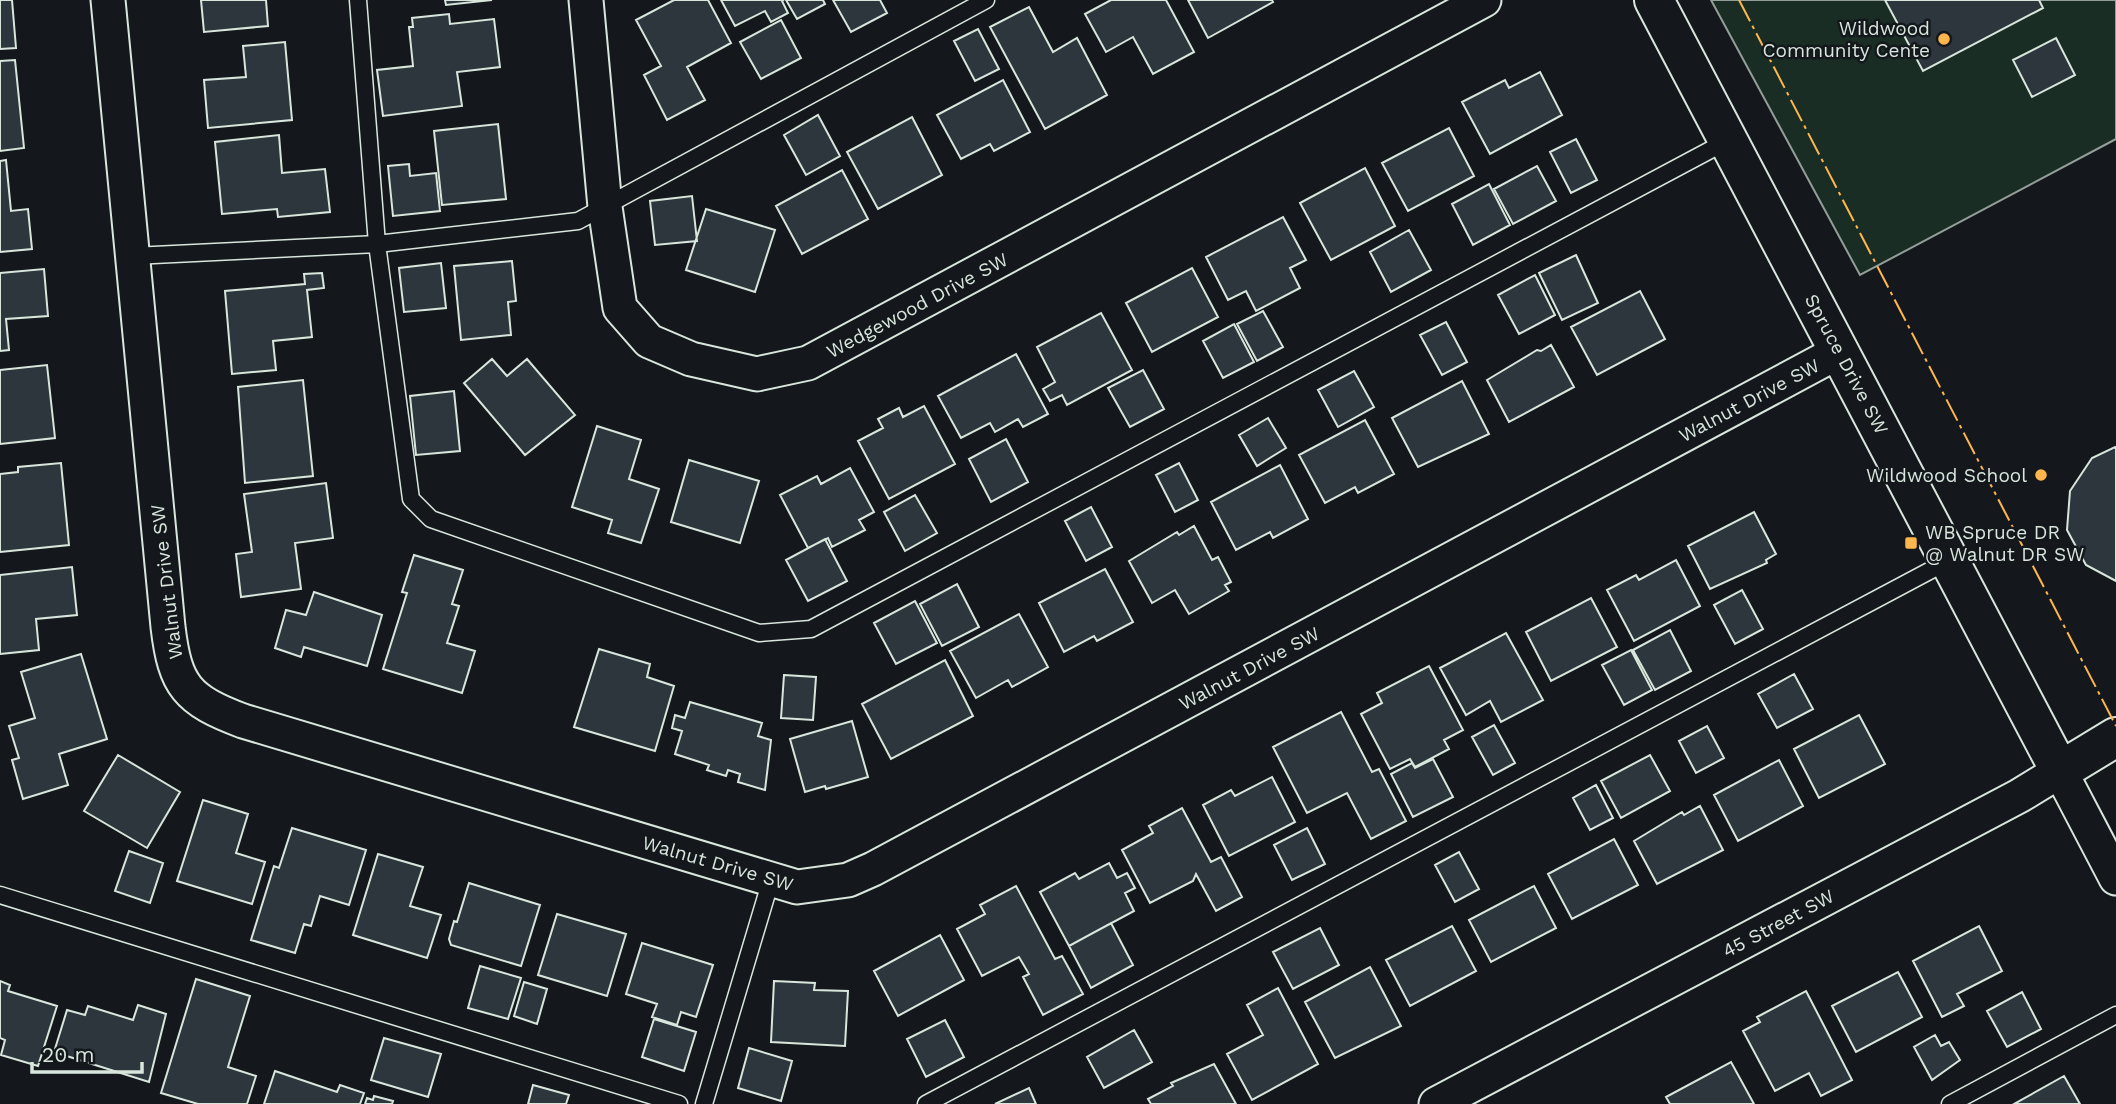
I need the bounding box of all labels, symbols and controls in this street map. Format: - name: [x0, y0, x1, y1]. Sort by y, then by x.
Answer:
- place label: Wildwood Community Cente: [1762, 17, 1930, 62]
- marker: Wildwood Community Cente: [1936, 31, 1952, 47]
- street label: Wedgewood Drive SW: [823, 248, 1012, 363]
- street label: Spruce Drive SW: [1800, 290, 1893, 438]
- street label: Walnut Drive SW: [1675, 354, 1824, 447]
- place label: Wildwood School: [1866, 464, 2027, 487]
- marker: Wildwood School: [2033, 467, 2049, 483]
- street label: Walnut Drive SW: [146, 503, 187, 661]
- place label: WB Spruce DR @ Walnut DR SW: [1925, 521, 2084, 566]
- marker: WB Spruce DR @ Walnut DR SW: [1903, 535, 1919, 551]
- street label: Walnut Drive SW: [1175, 622, 1324, 715]
- street label: Walnut Drive SW: [640, 831, 796, 896]
- street label: 45 Street SW: [1718, 884, 1838, 963]
- scale bar: [32, 1030, 142, 1074]
- text: 20 m: [42, 1042, 94, 1067]

